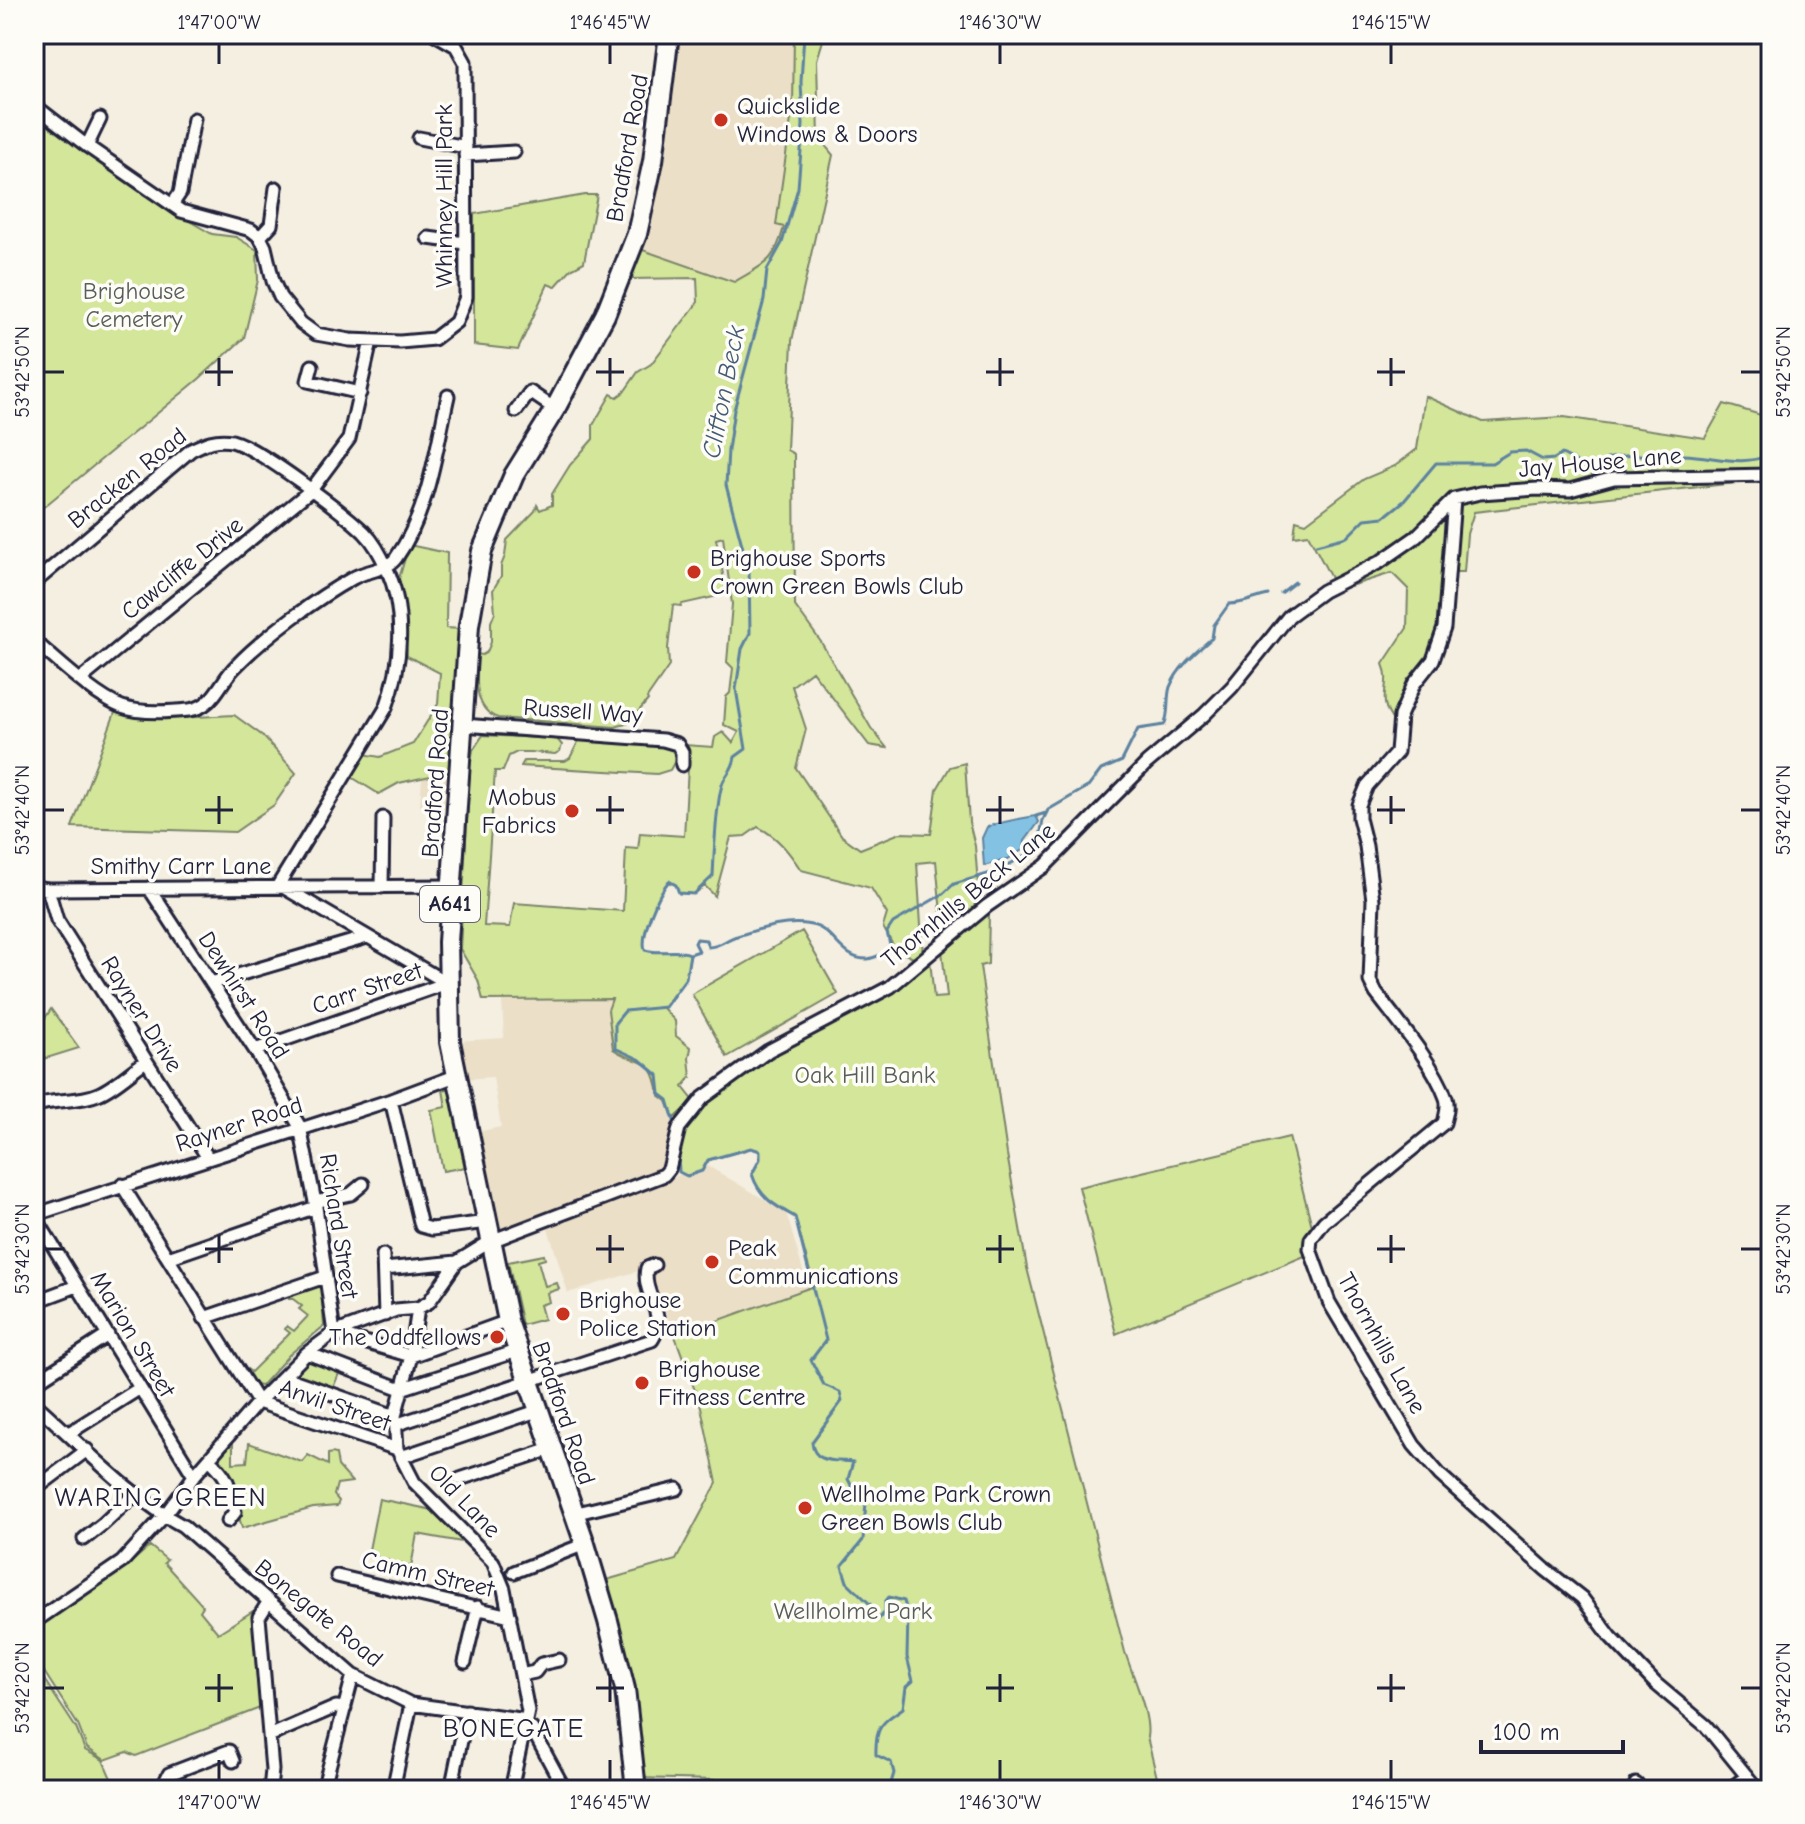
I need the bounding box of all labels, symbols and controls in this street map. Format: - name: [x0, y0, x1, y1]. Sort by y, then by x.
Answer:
- text: 1°47'00"W: [177, 11, 261, 34]
- text: 1°46'45"W: [570, 11, 651, 34]
- text: 1°46'30"W: [959, 11, 1042, 34]
- text: 1°46'15"W: [1352, 11, 1431, 34]
- street label: Bradford Road: [600, 72, 654, 224]
- place label: Quickslide Windows & Doors: [737, 92, 918, 148]
- street label: Whinney Hill Park: [430, 104, 458, 288]
- marker: Quickslide Windows & Doors: [712, 111, 730, 129]
- park label: Brighouse Cemetery: [83, 277, 185, 333]
- water label: Clifton Beck: [696, 323, 752, 461]
- text: 53°42'50"N: [11, 326, 34, 418]
- text: 53°42'50"N: [1772, 326, 1795, 418]
- street label: Bracken Road: [62, 422, 192, 534]
- street label: Jay House Lane: [1517, 441, 1683, 483]
- street label: Cawcliffe Drive: [116, 511, 248, 625]
- place label: Brighouse Sports Crown Green Bowls Club: [710, 544, 964, 600]
- marker: Brighouse Sports Crown Green Bowls Club: [685, 563, 703, 581]
- street label: Russell Way: [523, 693, 644, 729]
- street label: Bradford Road: [416, 708, 454, 858]
- text: 53°42'40"N: [11, 765, 34, 855]
- text: 53°42'40"N: [1772, 765, 1795, 855]
- place label: Mobus Fabrics: [482, 783, 556, 839]
- marker: Mobus Fabrics: [563, 802, 581, 820]
- street label: Thornhills Beck Lane: [876, 816, 1060, 974]
- street label: Smithy Carr Lane: [91, 852, 271, 880]
- road number: A641: [420, 886, 480, 922]
- street label: Dewhirst Road: [192, 926, 296, 1064]
- street label: Rayner Drive: [95, 951, 189, 1077]
- street label: Carr Street: [308, 956, 427, 1020]
- park label: Oak Hill Bank: [795, 1061, 936, 1089]
- street label: Rayner Road: [172, 1090, 306, 1158]
- street label: Richard Street: [314, 1152, 364, 1302]
- text: 53°42'30"N: [11, 1204, 34, 1294]
- text: 53°42'30"N: [1772, 1204, 1795, 1294]
- place label: Peak Communications: [728, 1234, 898, 1290]
- marker: Peak Communications: [703, 1253, 721, 1271]
- street label: Marion Street: [85, 1266, 182, 1403]
- street label: Thornhills Lane: [1332, 1268, 1432, 1418]
- place label: Brighouse Police Station: [579, 1286, 717, 1342]
- marker: Brighouse Police Station: [554, 1305, 572, 1323]
- place label: The Oddfellows: [329, 1323, 481, 1351]
- marker: The Oddfellows: [488, 1328, 506, 1346]
- street label: Bradford Road: [526, 1338, 602, 1488]
- place label: Brighouse Fitness Centre: [658, 1355, 805, 1411]
- street label: Anvil Street: [276, 1373, 395, 1437]
- marker: Brighouse Fitness Centre: [633, 1374, 651, 1392]
- street label: Old Lane: [423, 1459, 507, 1543]
- place label: Wellholme Park Crown Green Bowls Club: [821, 1480, 1051, 1536]
- district label: WARING GREEN: [55, 1483, 267, 1513]
- marker: Wellholme Park Crown Green Bowls Club: [796, 1499, 814, 1517]
- street label: Camm Street: [359, 1545, 498, 1603]
- street label: Bonegate Road: [250, 1553, 388, 1673]
- park label: Wellholme Park: [774, 1597, 933, 1625]
- text: 53°42'20"N: [11, 1642, 34, 1734]
- text: 53°42'20"N: [1772, 1642, 1795, 1734]
- scale bar: [1481, 1704, 1623, 1754]
- district label: BONEGATE: [443, 1714, 585, 1744]
- text: 100 m: [1493, 1718, 1560, 1746]
- text: 1°47'00"W: [177, 1791, 261, 1814]
- text: 1°46'45"W: [570, 1791, 651, 1814]
- text: 1°46'30"W: [959, 1791, 1042, 1814]
- text: 1°46'15"W: [1352, 1791, 1431, 1814]

